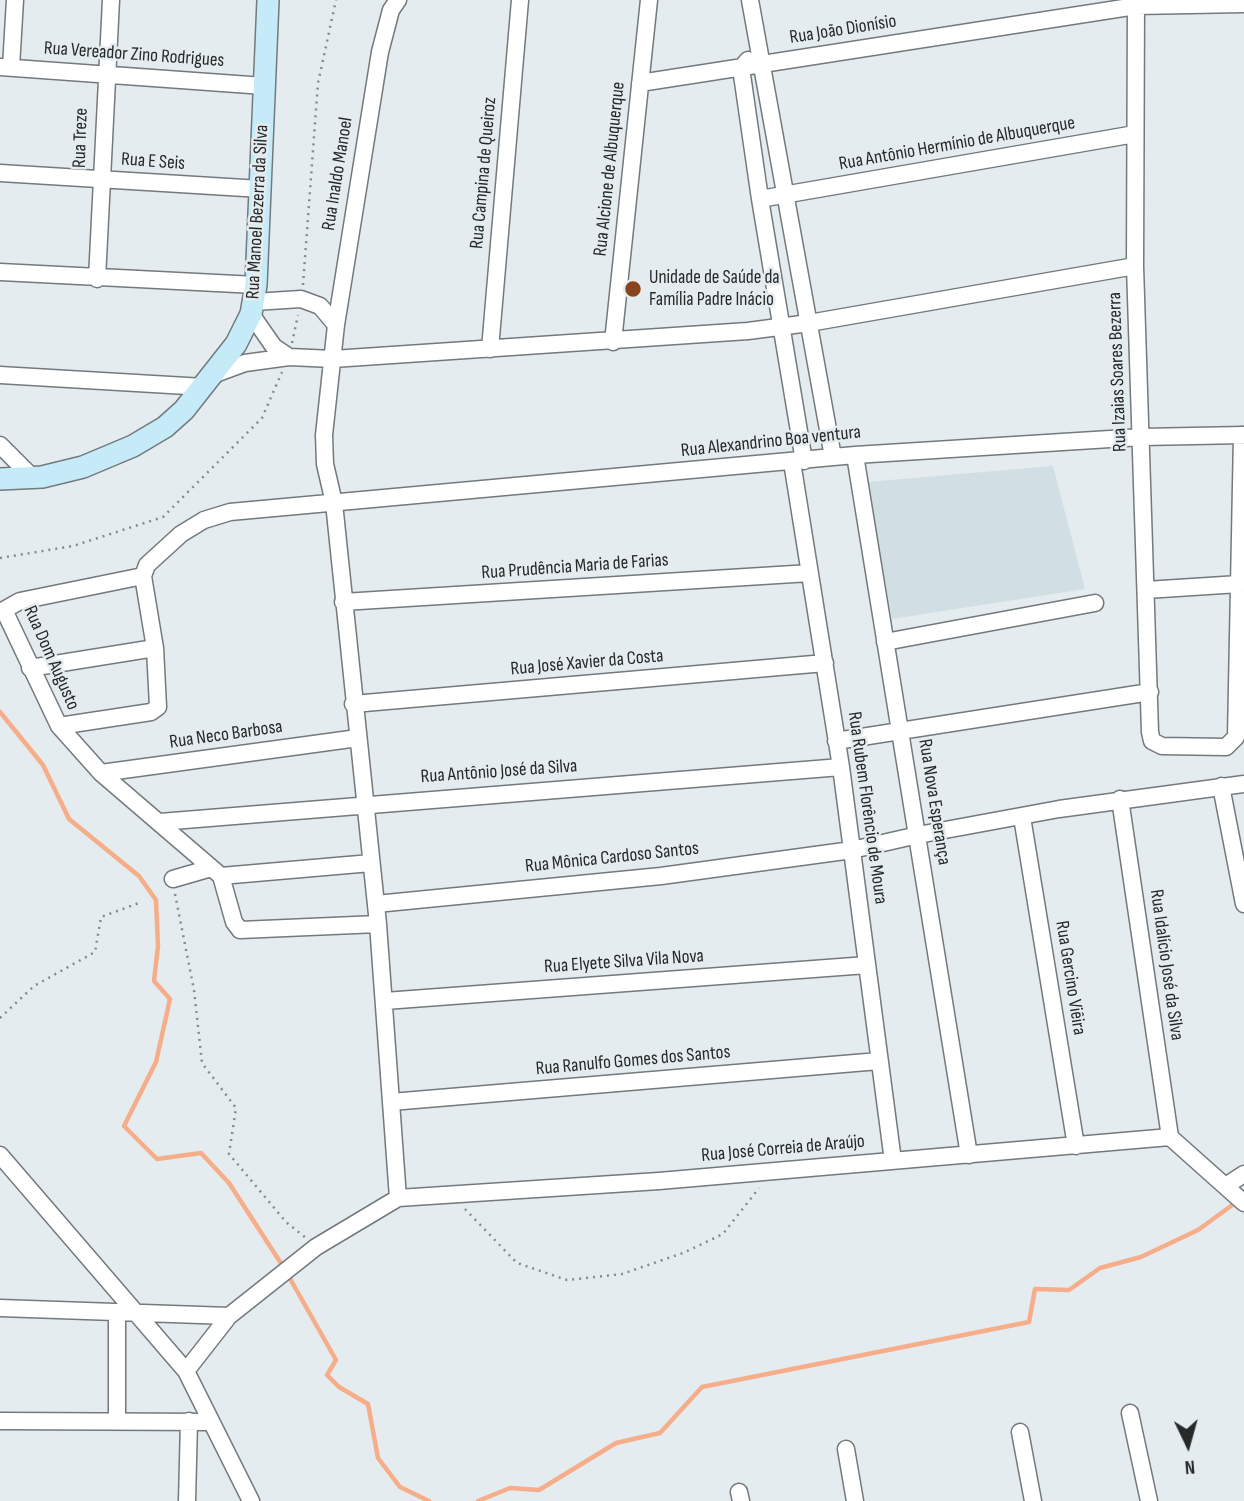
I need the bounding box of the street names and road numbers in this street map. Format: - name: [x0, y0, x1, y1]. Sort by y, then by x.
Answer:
- street label: Rua João Dionísio: [788, 10, 898, 50]
- street label: Rua Vereador Zino Rodrigues: [43, 37, 225, 73]
- street label: Rua Alcione de Albuquerque: [590, 81, 630, 257]
- street label: Rua Campina de Queiroz: [466, 96, 502, 250]
- street label: Rua Treze: [69, 107, 93, 169]
- street label: Rua Antônio Hermínio de Albuquerque: [837, 112, 1077, 176]
- street label: Rua Inaldo Manoel: [318, 116, 358, 232]
- street label: Rua Manoel Bezerra da Silva: [242, 124, 274, 300]
- street label: Rua E Seis: [120, 148, 186, 176]
- street label: Rua Izaias Soares Bezerra: [1104, 292, 1132, 452]
- street label: Rua Alexandrino Boa ventura: [680, 421, 862, 463]
- street label: Rua Prudência Maria de Farias: [481, 549, 669, 585]
- street label: Rua Dom Augusto: [18, 602, 84, 714]
- street label: Rua José Xavier da Costa: [510, 645, 664, 681]
- street label: Rua Rubem Florêncio de Moura: [842, 710, 892, 906]
- street label: Rua Neco Barbosa: [168, 716, 284, 754]
- street label: Rua Nova Esperança: [913, 737, 955, 867]
- street label: Rua Antônio José da Silva: [420, 755, 578, 789]
- street label: Rua Mônica Cardoso Santos: [524, 838, 700, 878]
- street label: Rua Idalício José da Silva: [1144, 888, 1188, 1042]
- street label: Rua Gercino Viêira: [1050, 919, 1090, 1037]
- street label: Rua Elyete Silva Vila Nova: [543, 945, 705, 979]
- street label: Rua Ranulfo Gomes dos Santos: [535, 1041, 731, 1081]
- street label: Rua José Correia de Araújo: [700, 1130, 866, 1168]

